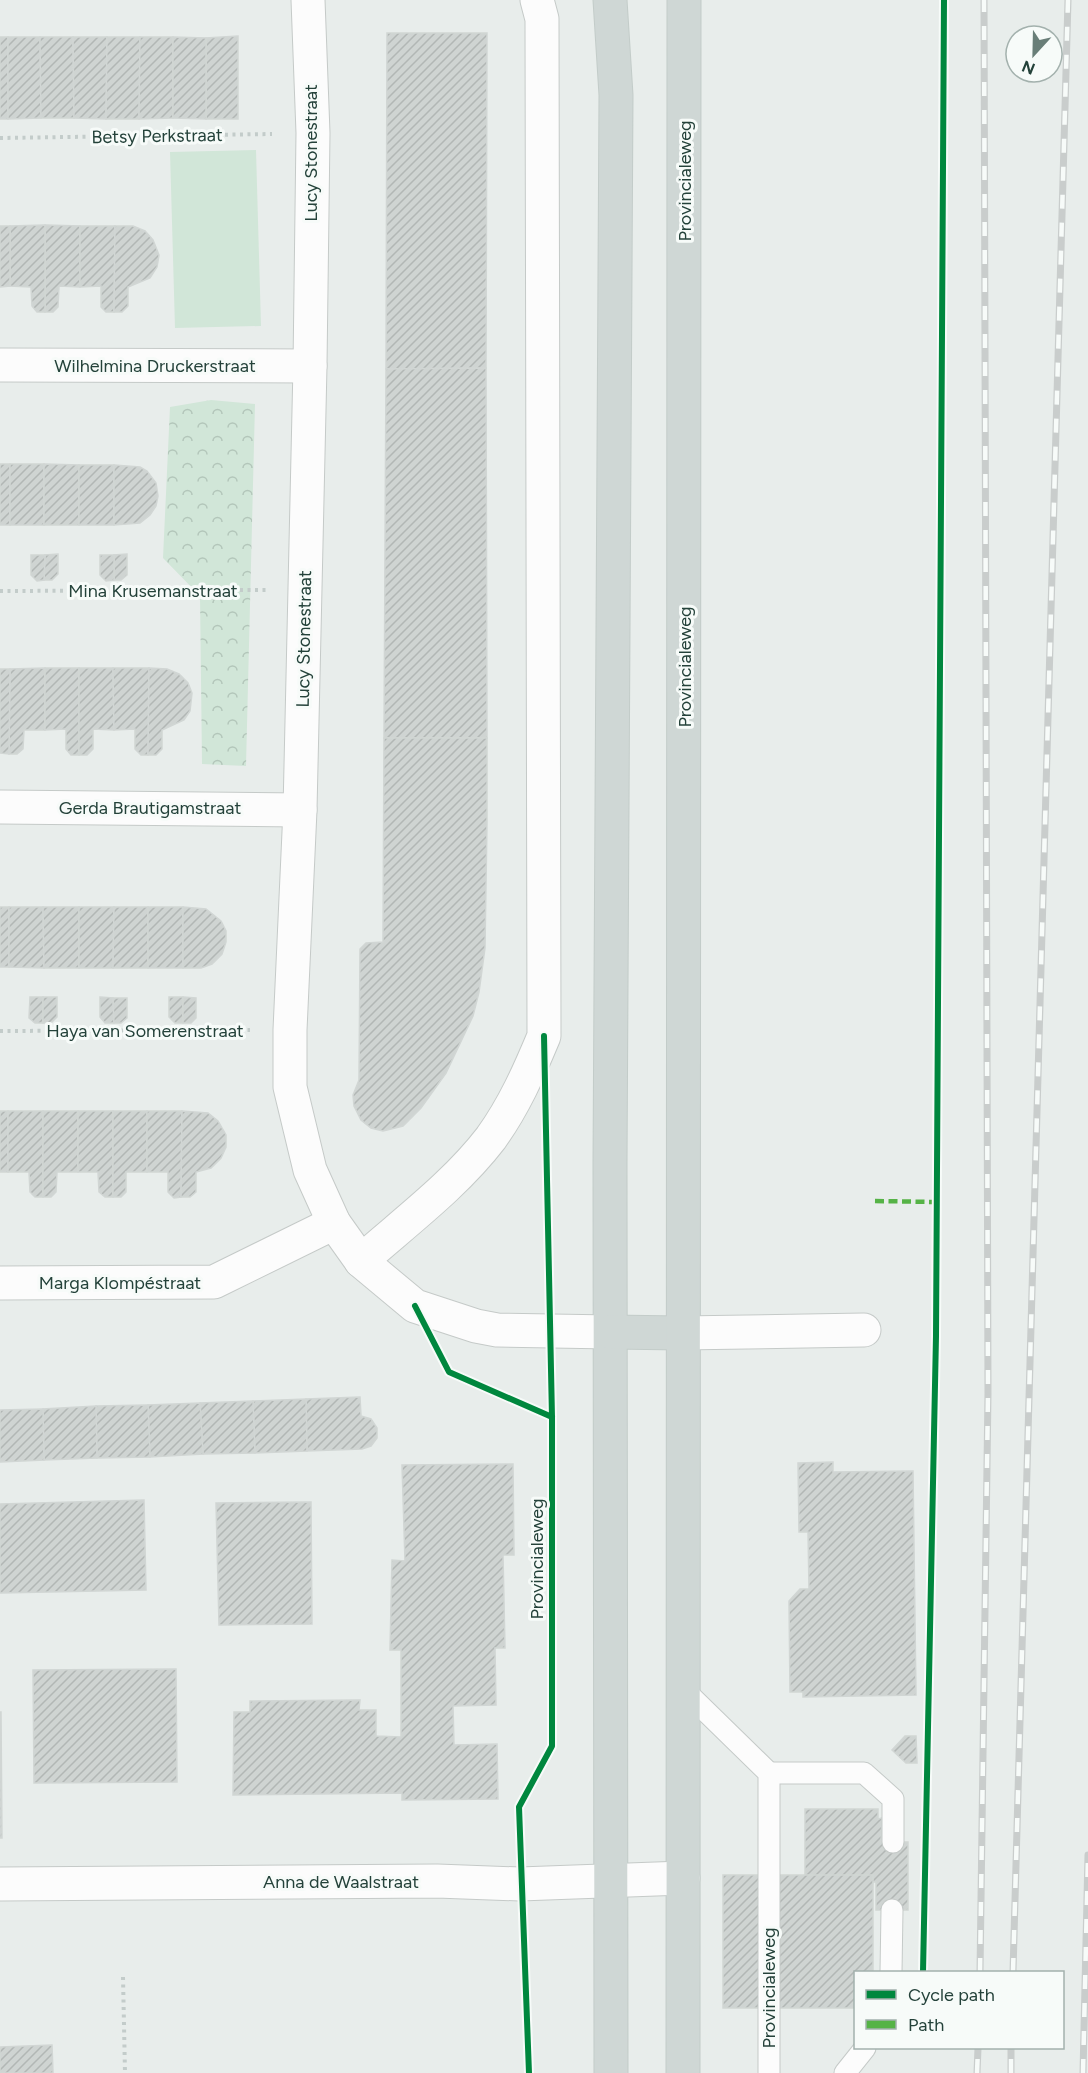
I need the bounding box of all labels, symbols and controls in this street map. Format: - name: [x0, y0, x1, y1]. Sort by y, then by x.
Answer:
- north arrow: [1004, 24, 1064, 84]
- text: N: [1019, 56, 1038, 79]
- street label: Lucy Stonestraat: [300, 84, 322, 222]
- street label: Provincialeweg: [674, 120, 696, 242]
- street label: Betsy Perkstraat: [91, 124, 223, 148]
- street label: Wilhelmina Druckerstraat: [54, 355, 256, 377]
- street label: Lucy Stonestraat: [292, 570, 316, 708]
- street label: Mina Krusemanstraat: [68, 580, 238, 602]
- street label: Provincialeweg: [674, 606, 696, 728]
- street label: Gerda Brautigamstraat: [59, 797, 241, 819]
- street label: Haya van Somerenstraat: [46, 1020, 244, 1042]
- street label: Marga Klompéstraat: [39, 1272, 201, 1294]
- street label: Provincialeweg: [526, 1498, 548, 1620]
- street label: Anna de Waalstraat: [263, 1871, 419, 1893]
- street label: Provincialeweg: [758, 1927, 780, 2049]
- legend: [854, 1971, 1064, 2049]
- text: Cycle path: [908, 1984, 995, 2006]
- text: Path: [908, 2014, 944, 2036]

